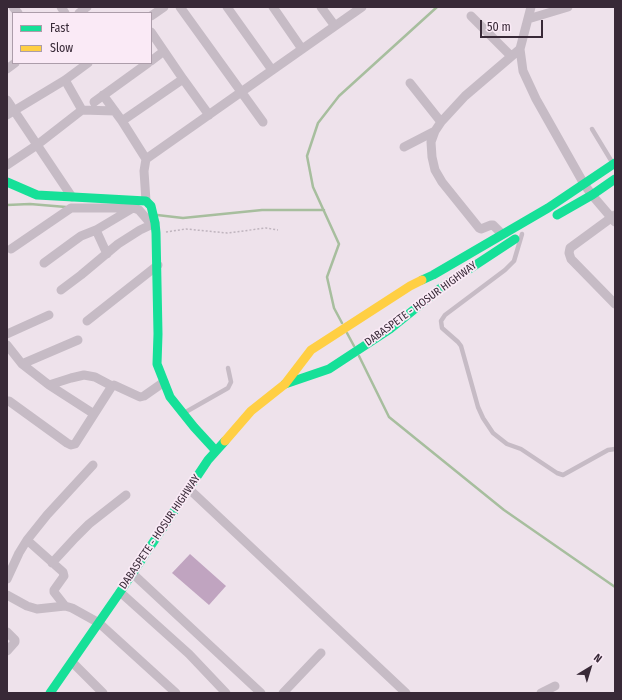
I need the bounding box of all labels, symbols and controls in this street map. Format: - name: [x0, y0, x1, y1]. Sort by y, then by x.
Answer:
- legend: [12, 12, 152, 64]
- scale bar: [482, 12, 545, 38]
- text: 50 m: [487, 20, 511, 34]
- text: Fast: [50, 21, 69, 35]
- text: Slow: [50, 41, 73, 55]
- street label: DABASPETE - HOSUR HIGHWAY: [362, 259, 480, 349]
- street label: DABASPETE - HOSUR HIGHWAY: [117, 472, 203, 592]
- north arrow: [570, 648, 610, 688]
- text: N: [591, 651, 604, 665]

